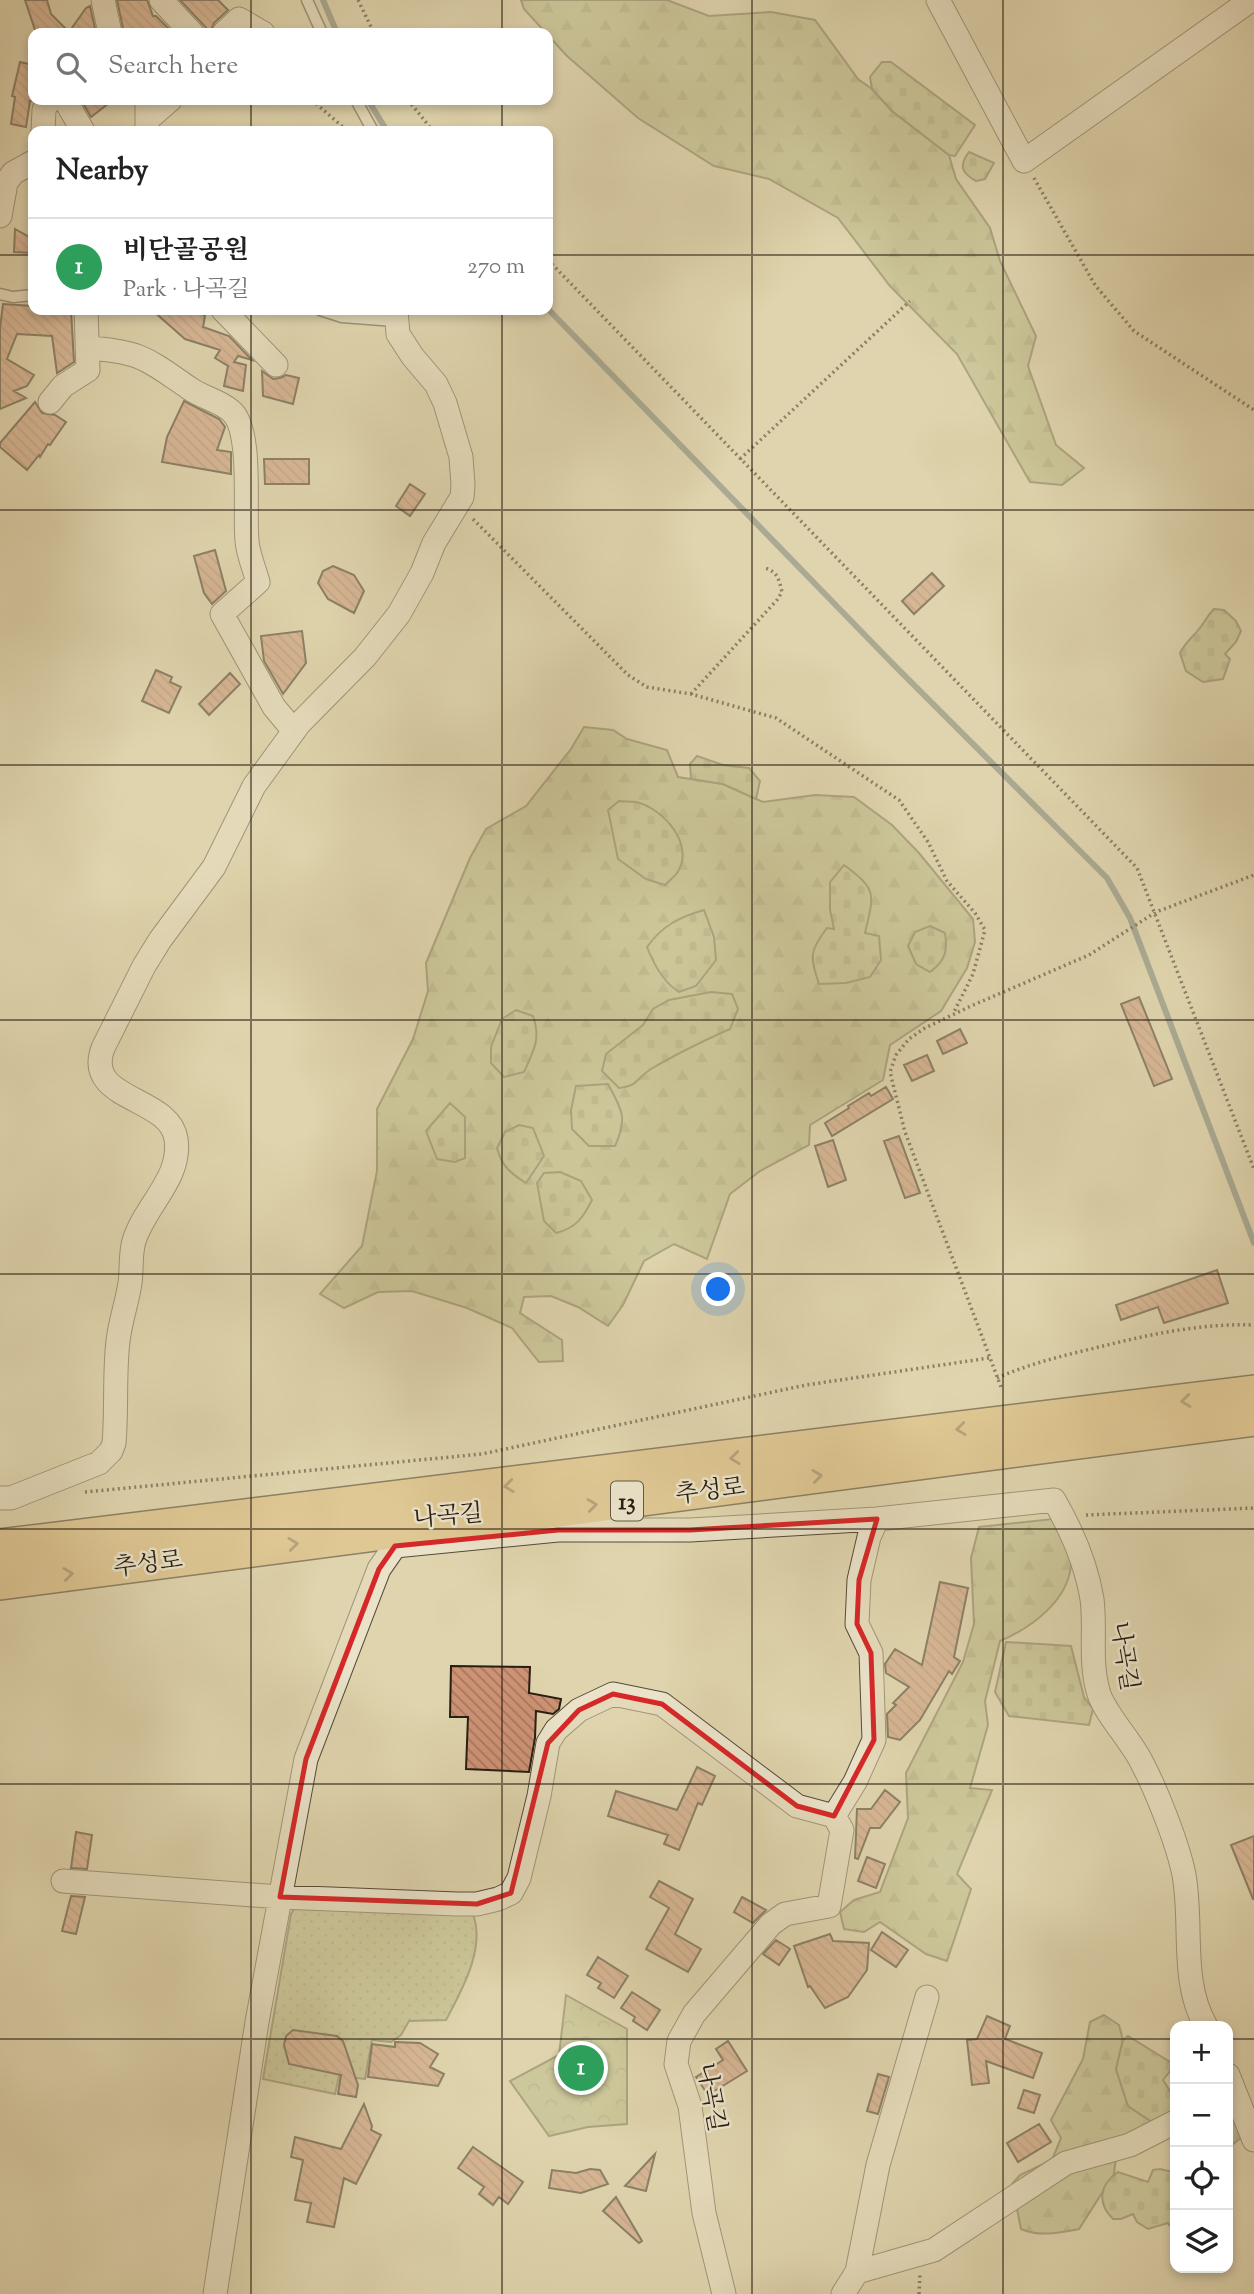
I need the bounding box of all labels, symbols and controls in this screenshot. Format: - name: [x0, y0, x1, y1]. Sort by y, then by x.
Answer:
- search box: [28, 28, 553, 105]
- icon: search: [52, 48, 90, 86]
- text: Search here: [108, 48, 238, 85]
- text: Nearby: [56, 150, 148, 193]
- text: 비단골공원: [123, 233, 249, 270]
- text: 1: [75, 251, 83, 284]
- text: 270 m: [467, 251, 525, 284]
- text: Park · 나곡길: [123, 274, 249, 307]
- your location: [701, 1272, 735, 1306]
- one-way arrow: [1180, 1394, 1192, 1409]
- one-way arrow: [955, 1422, 966, 1437]
- one-way arrow: [729, 1450, 741, 1465]
- one-way arrow: [811, 1468, 823, 1483]
- street label: 추성로: [674, 1471, 747, 1513]
- one-way arrow: [503, 1478, 515, 1493]
- road number: 13: [611, 1482, 643, 1520]
- street label: 나곡길: [412, 1497, 484, 1537]
- one-way arrow: [586, 1498, 598, 1513]
- one-way arrow: [287, 1537, 299, 1552]
- street label: 추성로: [112, 1544, 185, 1586]
- one-way arrow: [62, 1566, 74, 1581]
- street label: 나곡길: [1101, 1619, 1145, 1693]
- map controls: [1170, 2021, 1233, 2273]
- button: +: [1170, 2021, 1233, 2084]
- pin: 1: [558, 2042, 604, 2094]
- street label: 나곡길: [687, 2060, 733, 2135]
- button: −: [1170, 2084, 1233, 2147]
- button: locate: [1170, 2147, 1233, 2210]
- button: layers: [1170, 2210, 1233, 2273]

